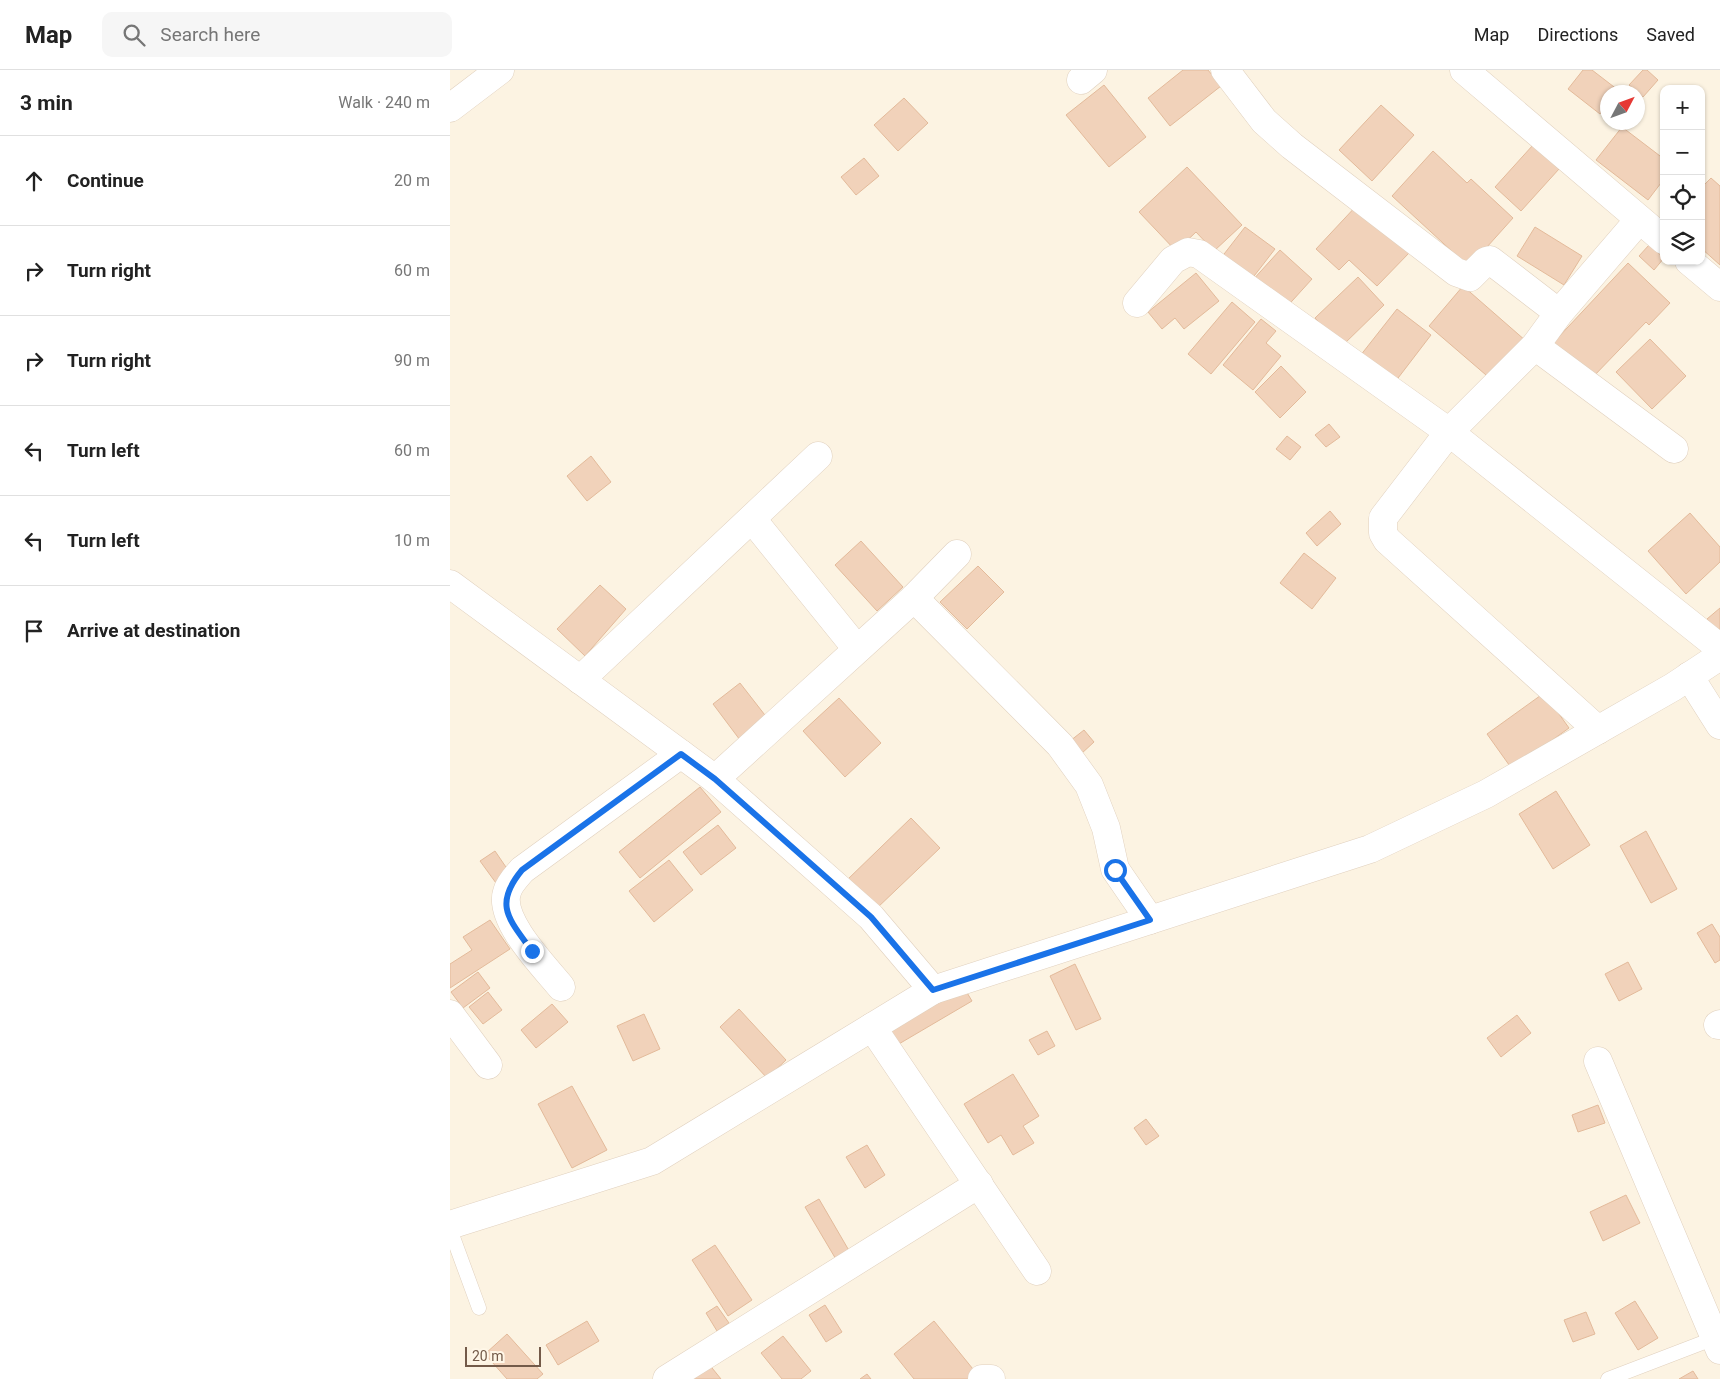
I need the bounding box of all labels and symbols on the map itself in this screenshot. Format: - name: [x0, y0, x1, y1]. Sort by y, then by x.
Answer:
- north arrow: [1600, 85, 1645, 130]
- route start: [1104, 859, 1127, 882]
- route end: [521, 940, 544, 963]
- scale bar: [465, 1344, 541, 1367]

